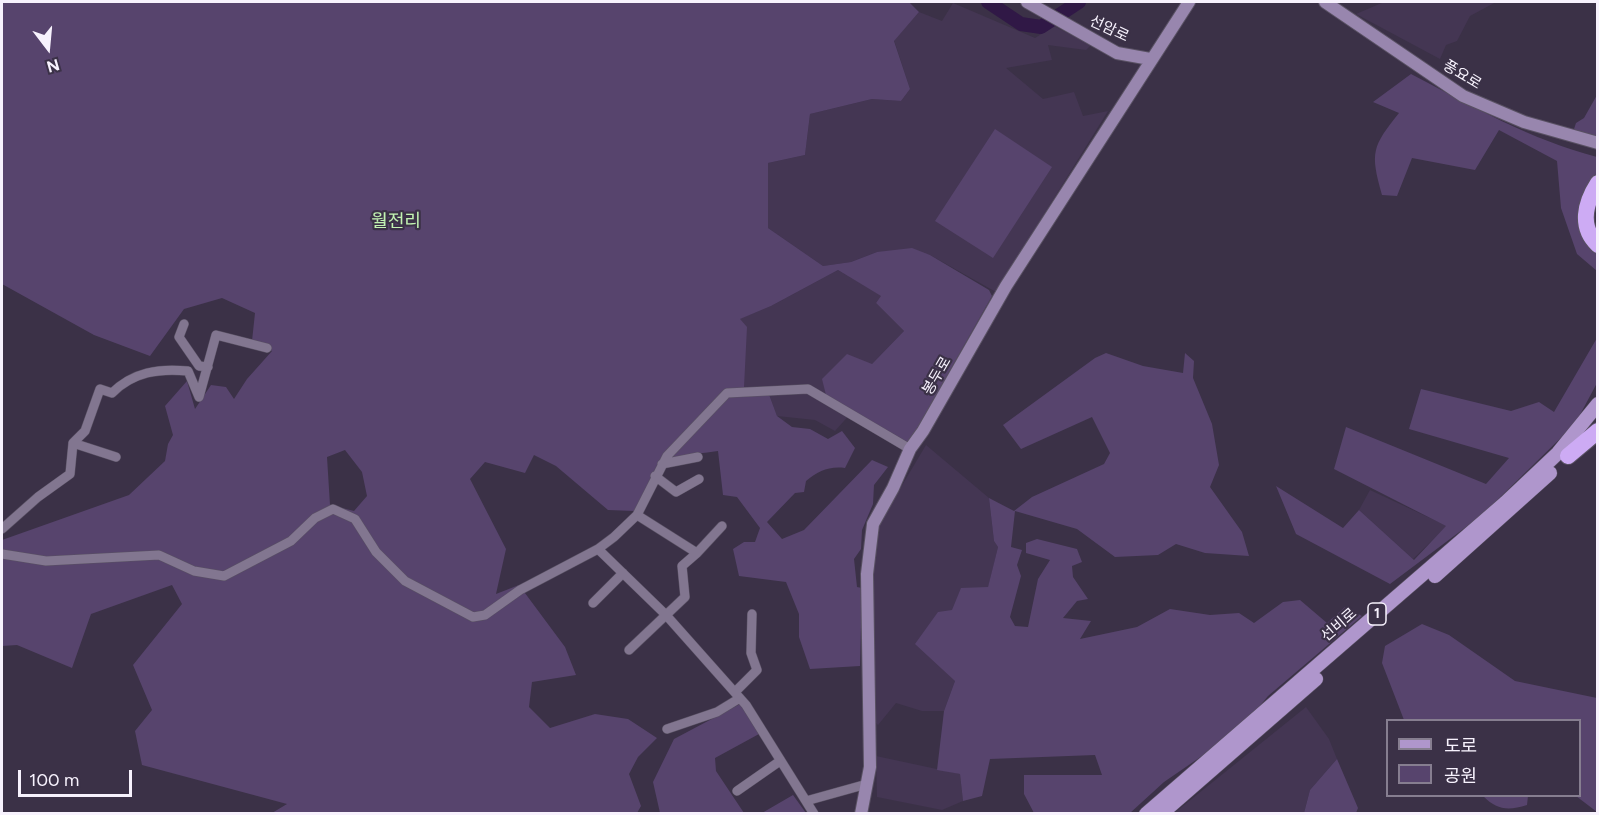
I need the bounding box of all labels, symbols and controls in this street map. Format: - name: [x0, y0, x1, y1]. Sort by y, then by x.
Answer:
- street label: 선암로: [1086, 12, 1132, 46]
- north arrow: [18, 18, 78, 78]
- text: N: [45, 55, 62, 77]
- street label: 풍요로: [1440, 57, 1484, 93]
- district label: 월전리: [371, 211, 421, 233]
- street label: 봉두로: [919, 354, 955, 398]
- road number: 1: [1368, 603, 1386, 625]
- street label: 선비로: [1317, 605, 1361, 645]
- legend: [1386, 719, 1581, 797]
- text: 도로: [1444, 735, 1477, 757]
- scale bar: [21, 758, 135, 796]
- text: 공원: [1444, 765, 1477, 787]
- text: 100 m: [29, 769, 79, 791]

